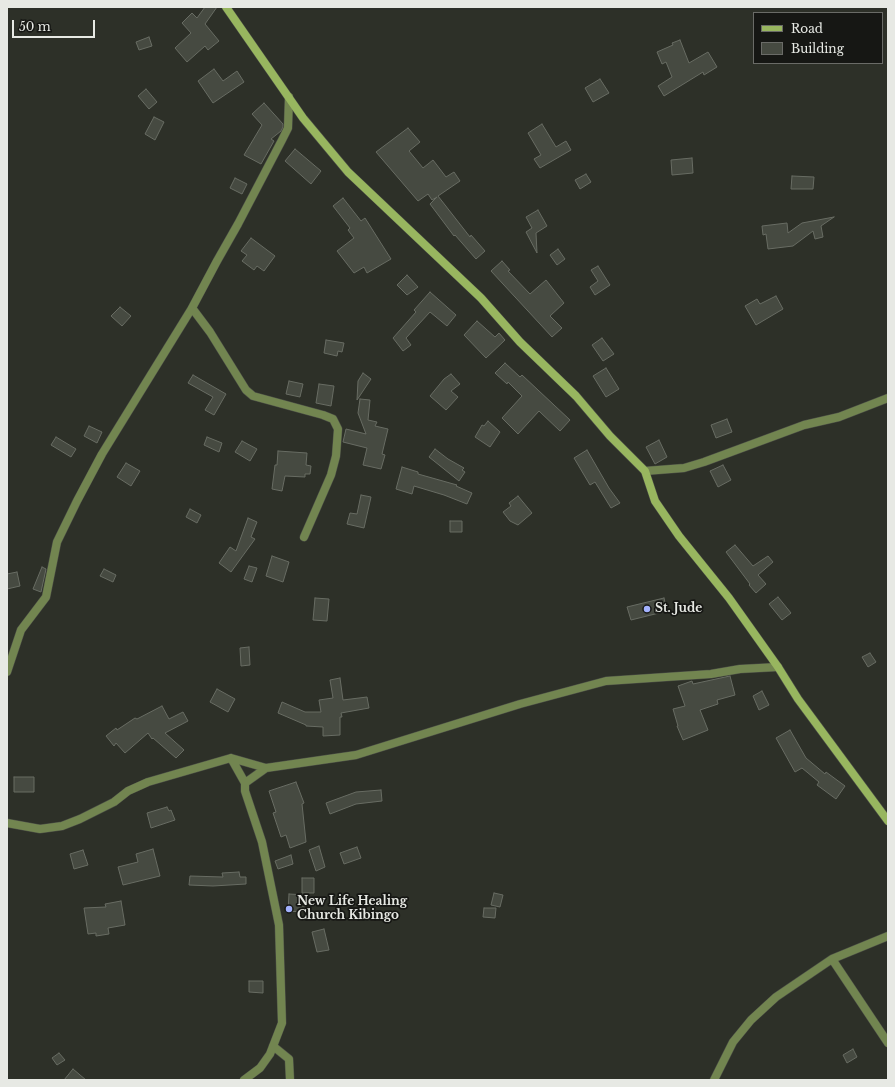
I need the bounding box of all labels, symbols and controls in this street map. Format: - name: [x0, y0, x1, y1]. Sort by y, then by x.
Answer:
- scale bar: [14, 12, 97, 38]
- legend: [753, 12, 883, 64]
- text: 50 m: [19, 19, 51, 34]
- text: Road: [791, 21, 823, 36]
- text: Building: [791, 41, 844, 56]
- place label: St. Jude: [655, 602, 702, 616]
- marker: St. Jude: [642, 604, 652, 614]
- place label: New Life Healing Church Kibingo: [297, 895, 407, 923]
- marker: New Life Healing Church Kibingo: [284, 904, 294, 914]

